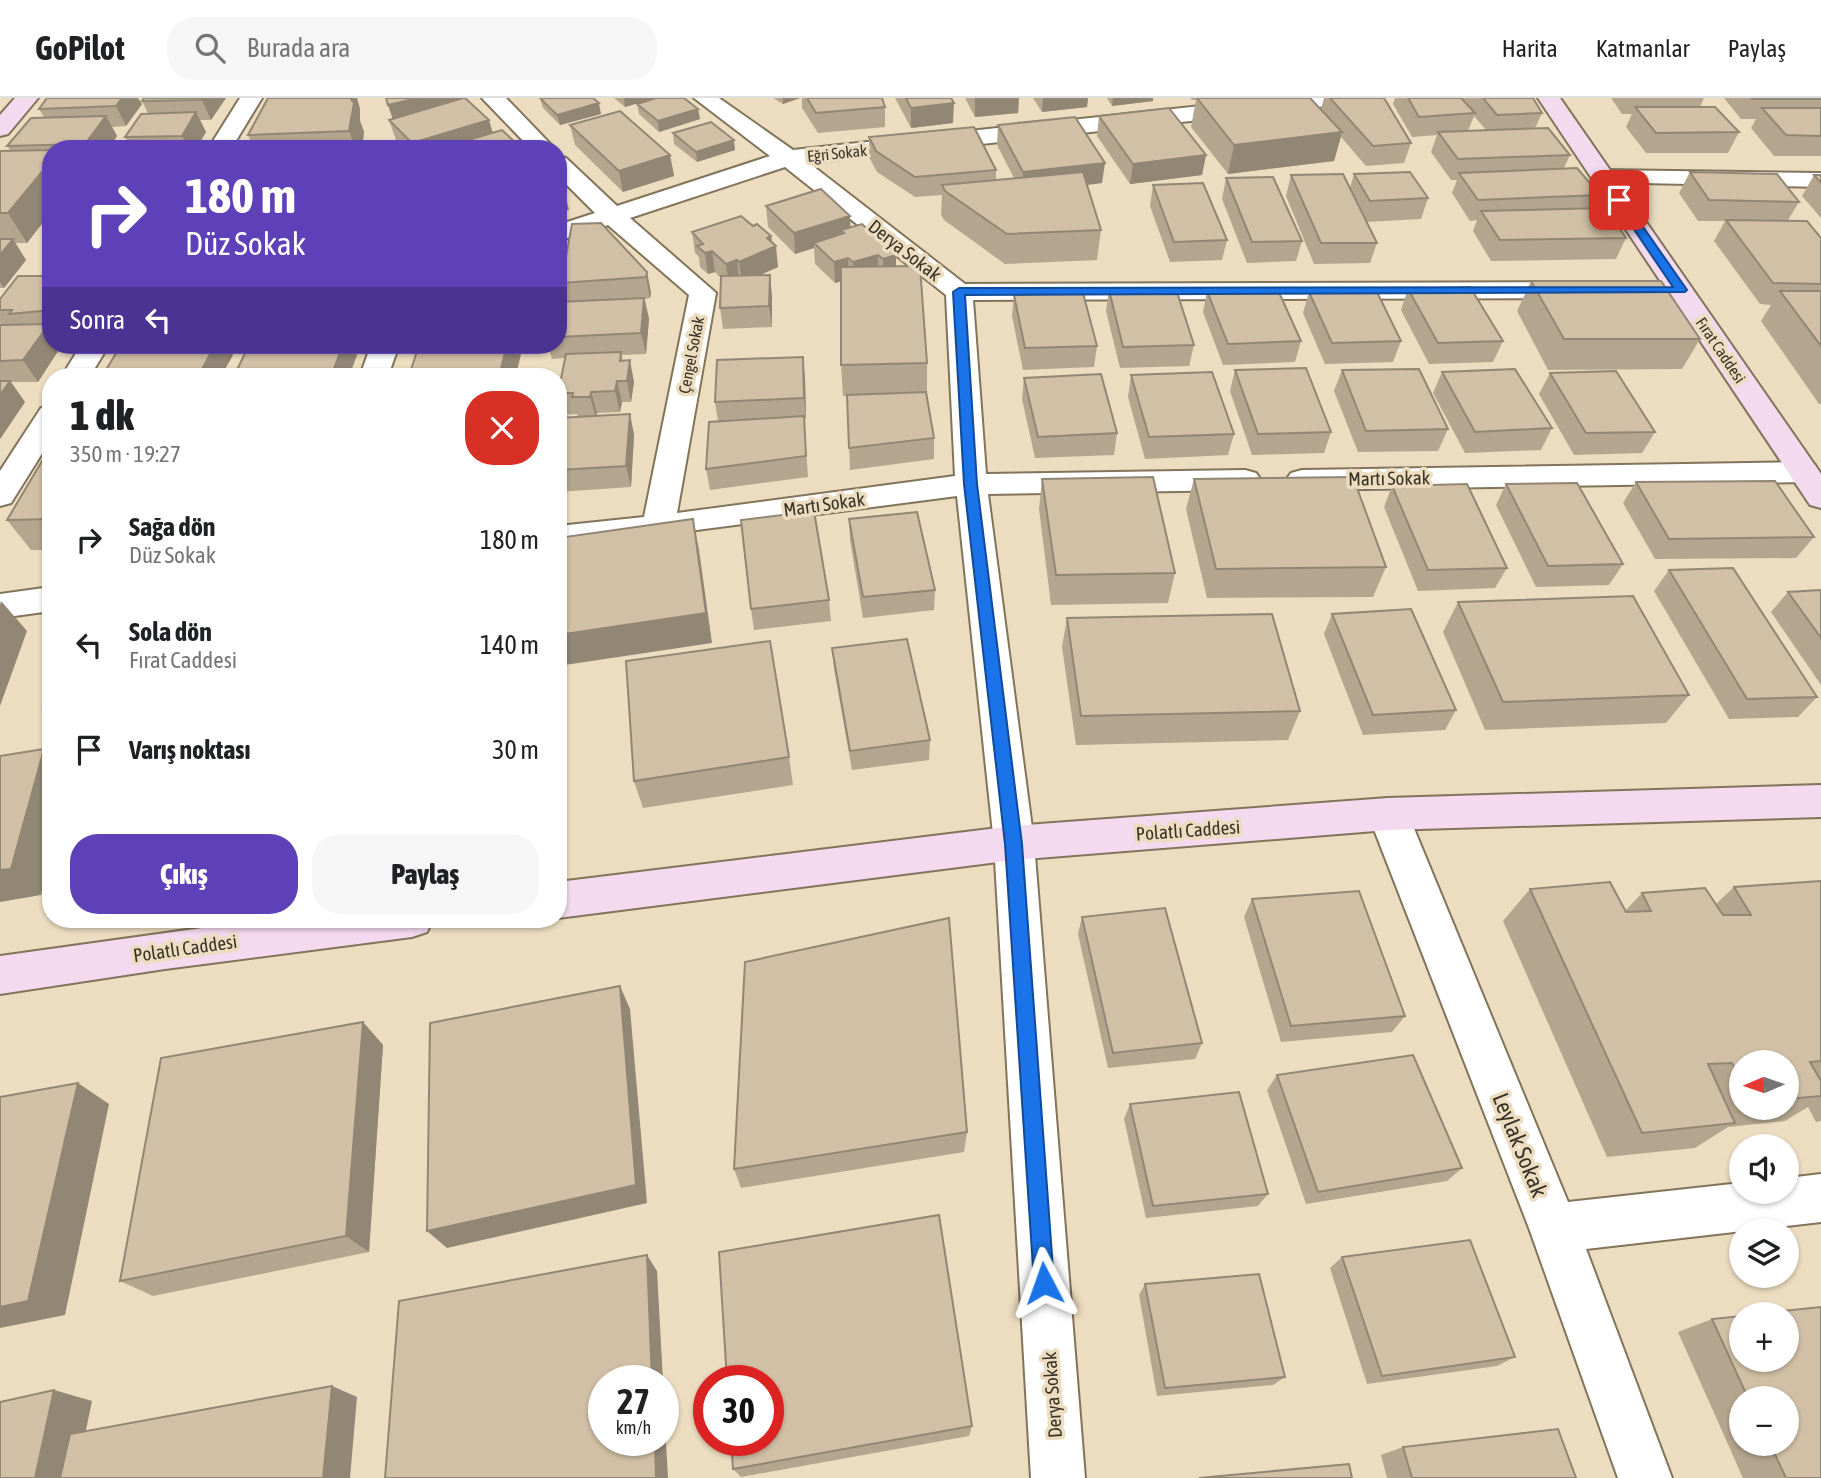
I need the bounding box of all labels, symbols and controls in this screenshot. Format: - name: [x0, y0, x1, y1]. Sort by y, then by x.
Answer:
- search box: [167, 17, 657, 80]
- text: GoPilot: [35, 29, 125, 67]
- icon: search: [191, 29, 229, 67]
- text: Burada ara: [247, 33, 350, 63]
- text: Harita: [1502, 35, 1558, 62]
- text: Katmanlar: [1596, 35, 1690, 62]
- text: Paylaş: [1728, 35, 1786, 62]
- street label: Eğri Sokak: [806, 141, 868, 166]
- text: 180 m: [185, 167, 296, 223]
- icon: right: [70, 168, 161, 259]
- pin: [1589, 170, 1649, 230]
- icon: arrive: [1600, 181, 1638, 219]
- street label: Derya Sokak: [864, 215, 946, 286]
- text: Düz Sokak: [185, 225, 306, 262]
- icon: left: [139, 301, 177, 339]
- text: Sonra: [70, 305, 125, 335]
- street label: Fırat Caddesi: [1693, 314, 1749, 386]
- street label: Çengel Sokak: [675, 315, 708, 395]
- text: 1 dk: [70, 391, 134, 439]
- button: close: [465, 391, 539, 465]
- text: 350 m · 19:27: [70, 441, 181, 467]
- street label: Martı Sokak: [1348, 466, 1431, 490]
- street label: Martı Sokak: [782, 487, 867, 521]
- text: Sağa dön: [129, 512, 215, 542]
- icon: right: [70, 521, 108, 559]
- text: 180 m: [480, 525, 539, 555]
- text: Düz Sokak: [129, 542, 216, 568]
- text: Sola dön: [129, 617, 212, 647]
- icon: left: [70, 626, 108, 664]
- text: 140 m: [480, 630, 539, 660]
- text: Fırat Caddesi: [129, 647, 237, 673]
- icon: arrive: [70, 731, 108, 769]
- text: Varış noktası: [129, 735, 250, 765]
- text: 30 m: [492, 735, 539, 765]
- street label: Polatlı Caddesi: [1135, 815, 1241, 845]
- button: Çıkış: [70, 834, 298, 914]
- button: Paylaş: [312, 834, 539, 914]
- street label: Polatlı Caddesi: [132, 930, 238, 966]
- north arrow: [1729, 1050, 1799, 1120]
- map controls: [1729, 1050, 1799, 1456]
- street label: Leylak Sokak: [1487, 1089, 1553, 1201]
- button: sound: [1729, 1134, 1799, 1204]
- button: layers: [1729, 1218, 1799, 1288]
- position arrow: [1007, 1246, 1081, 1320]
- button: +: [1729, 1302, 1799, 1372]
- street label: Derya Sokak: [1038, 1350, 1066, 1439]
- speed limit sign: 30: [693, 1365, 784, 1456]
- text: 27: [617, 1381, 650, 1421]
- button: −: [1729, 1386, 1799, 1456]
- text: km/h: [616, 1417, 651, 1438]

